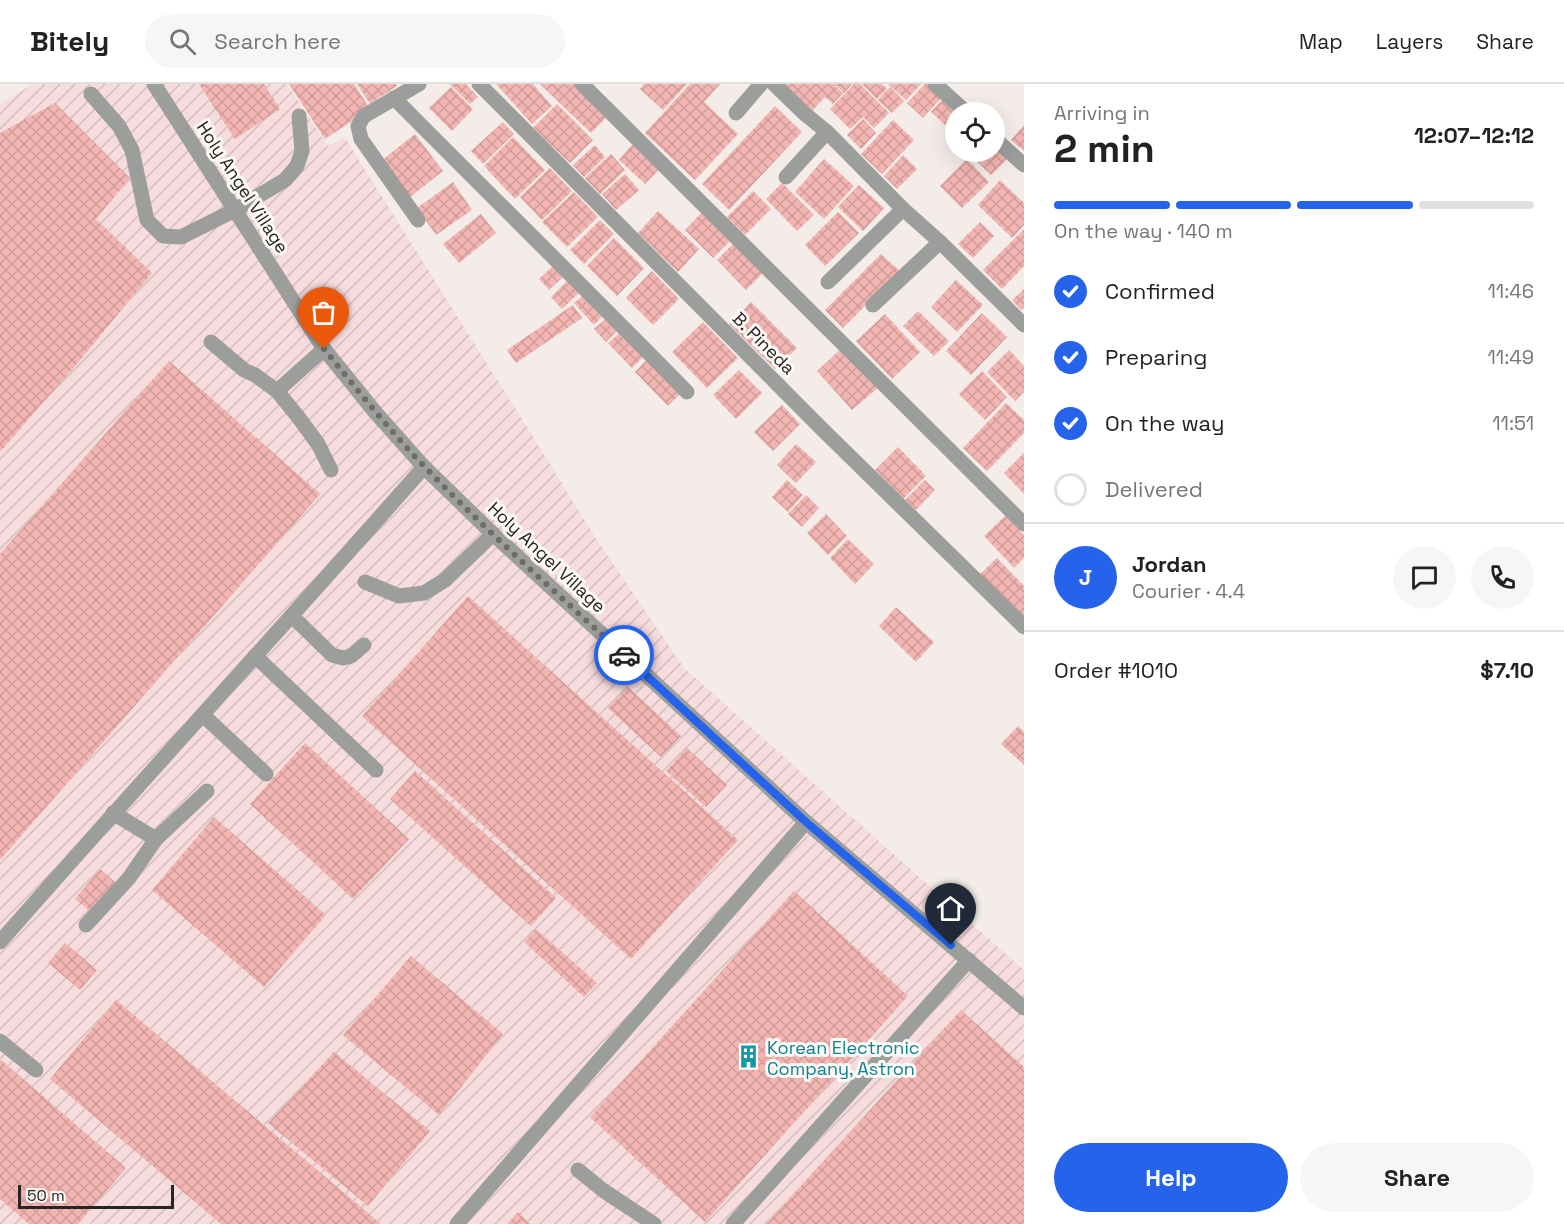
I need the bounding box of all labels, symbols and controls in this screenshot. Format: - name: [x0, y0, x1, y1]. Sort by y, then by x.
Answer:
- search box: [145, 14, 565, 68]
- text: Bitely: [30, 23, 109, 59]
- icon: search: [166, 25, 199, 58]
- text: Search here: [214, 27, 341, 55]
- text: Map: [1299, 28, 1343, 55]
- text: Layers: [1376, 28, 1443, 55]
- text: Share: [1476, 28, 1534, 55]
- text: Arriving in: [1054, 100, 1150, 126]
- map controls: [945, 102, 1005, 162]
- button: locate: [945, 102, 1005, 162]
- street label: Holy Angel Village: [192, 117, 294, 257]
- text: 12:07–12:12: [1414, 121, 1534, 149]
- text: 2 min: [1054, 124, 1155, 173]
- text: On the way · 140 m: [1054, 218, 1233, 244]
- icon: check: [1054, 275, 1087, 308]
- text: Confirmed: [1105, 277, 1215, 305]
- text: 11:46: [1487, 278, 1534, 304]
- pin: [298, 287, 349, 349]
- icon: bag: [307, 296, 340, 329]
- street label: B. Pineda: [728, 307, 800, 379]
- icon: check: [1054, 341, 1087, 374]
- text: Preparing: [1105, 343, 1207, 371]
- text: 11:49: [1487, 344, 1534, 370]
- icon: check: [1054, 407, 1087, 440]
- text: On the way: [1105, 409, 1224, 437]
- text: 11:51: [1492, 410, 1534, 436]
- text: Delivered: [1105, 475, 1203, 503]
- street label: Holy Angel Village: [483, 496, 611, 618]
- button: chat: [1393, 546, 1456, 609]
- button: phone: [1471, 546, 1534, 609]
- text: Jordan: [1132, 550, 1207, 578]
- text: J: [1079, 563, 1092, 591]
- text: Courier · 4.4: [1132, 578, 1245, 604]
- courier: [594, 625, 654, 685]
- icon: car: [608, 639, 641, 672]
- text: Order #1010: [1054, 656, 1178, 684]
- text: $7.10: [1480, 656, 1534, 684]
- pin: [925, 883, 976, 945]
- icon: home: [934, 892, 967, 925]
- place label: Korean Electronic Company, Astron: [767, 1036, 920, 1080]
- building icon: Korean Electronic Company, Astron: [736, 1044, 762, 1070]
- button: Help: [1054, 1143, 1288, 1212]
- button: Share: [1300, 1143, 1534, 1212]
- scale bar: [18, 1182, 174, 1210]
- text: 50 m: [27, 1185, 65, 1206]

